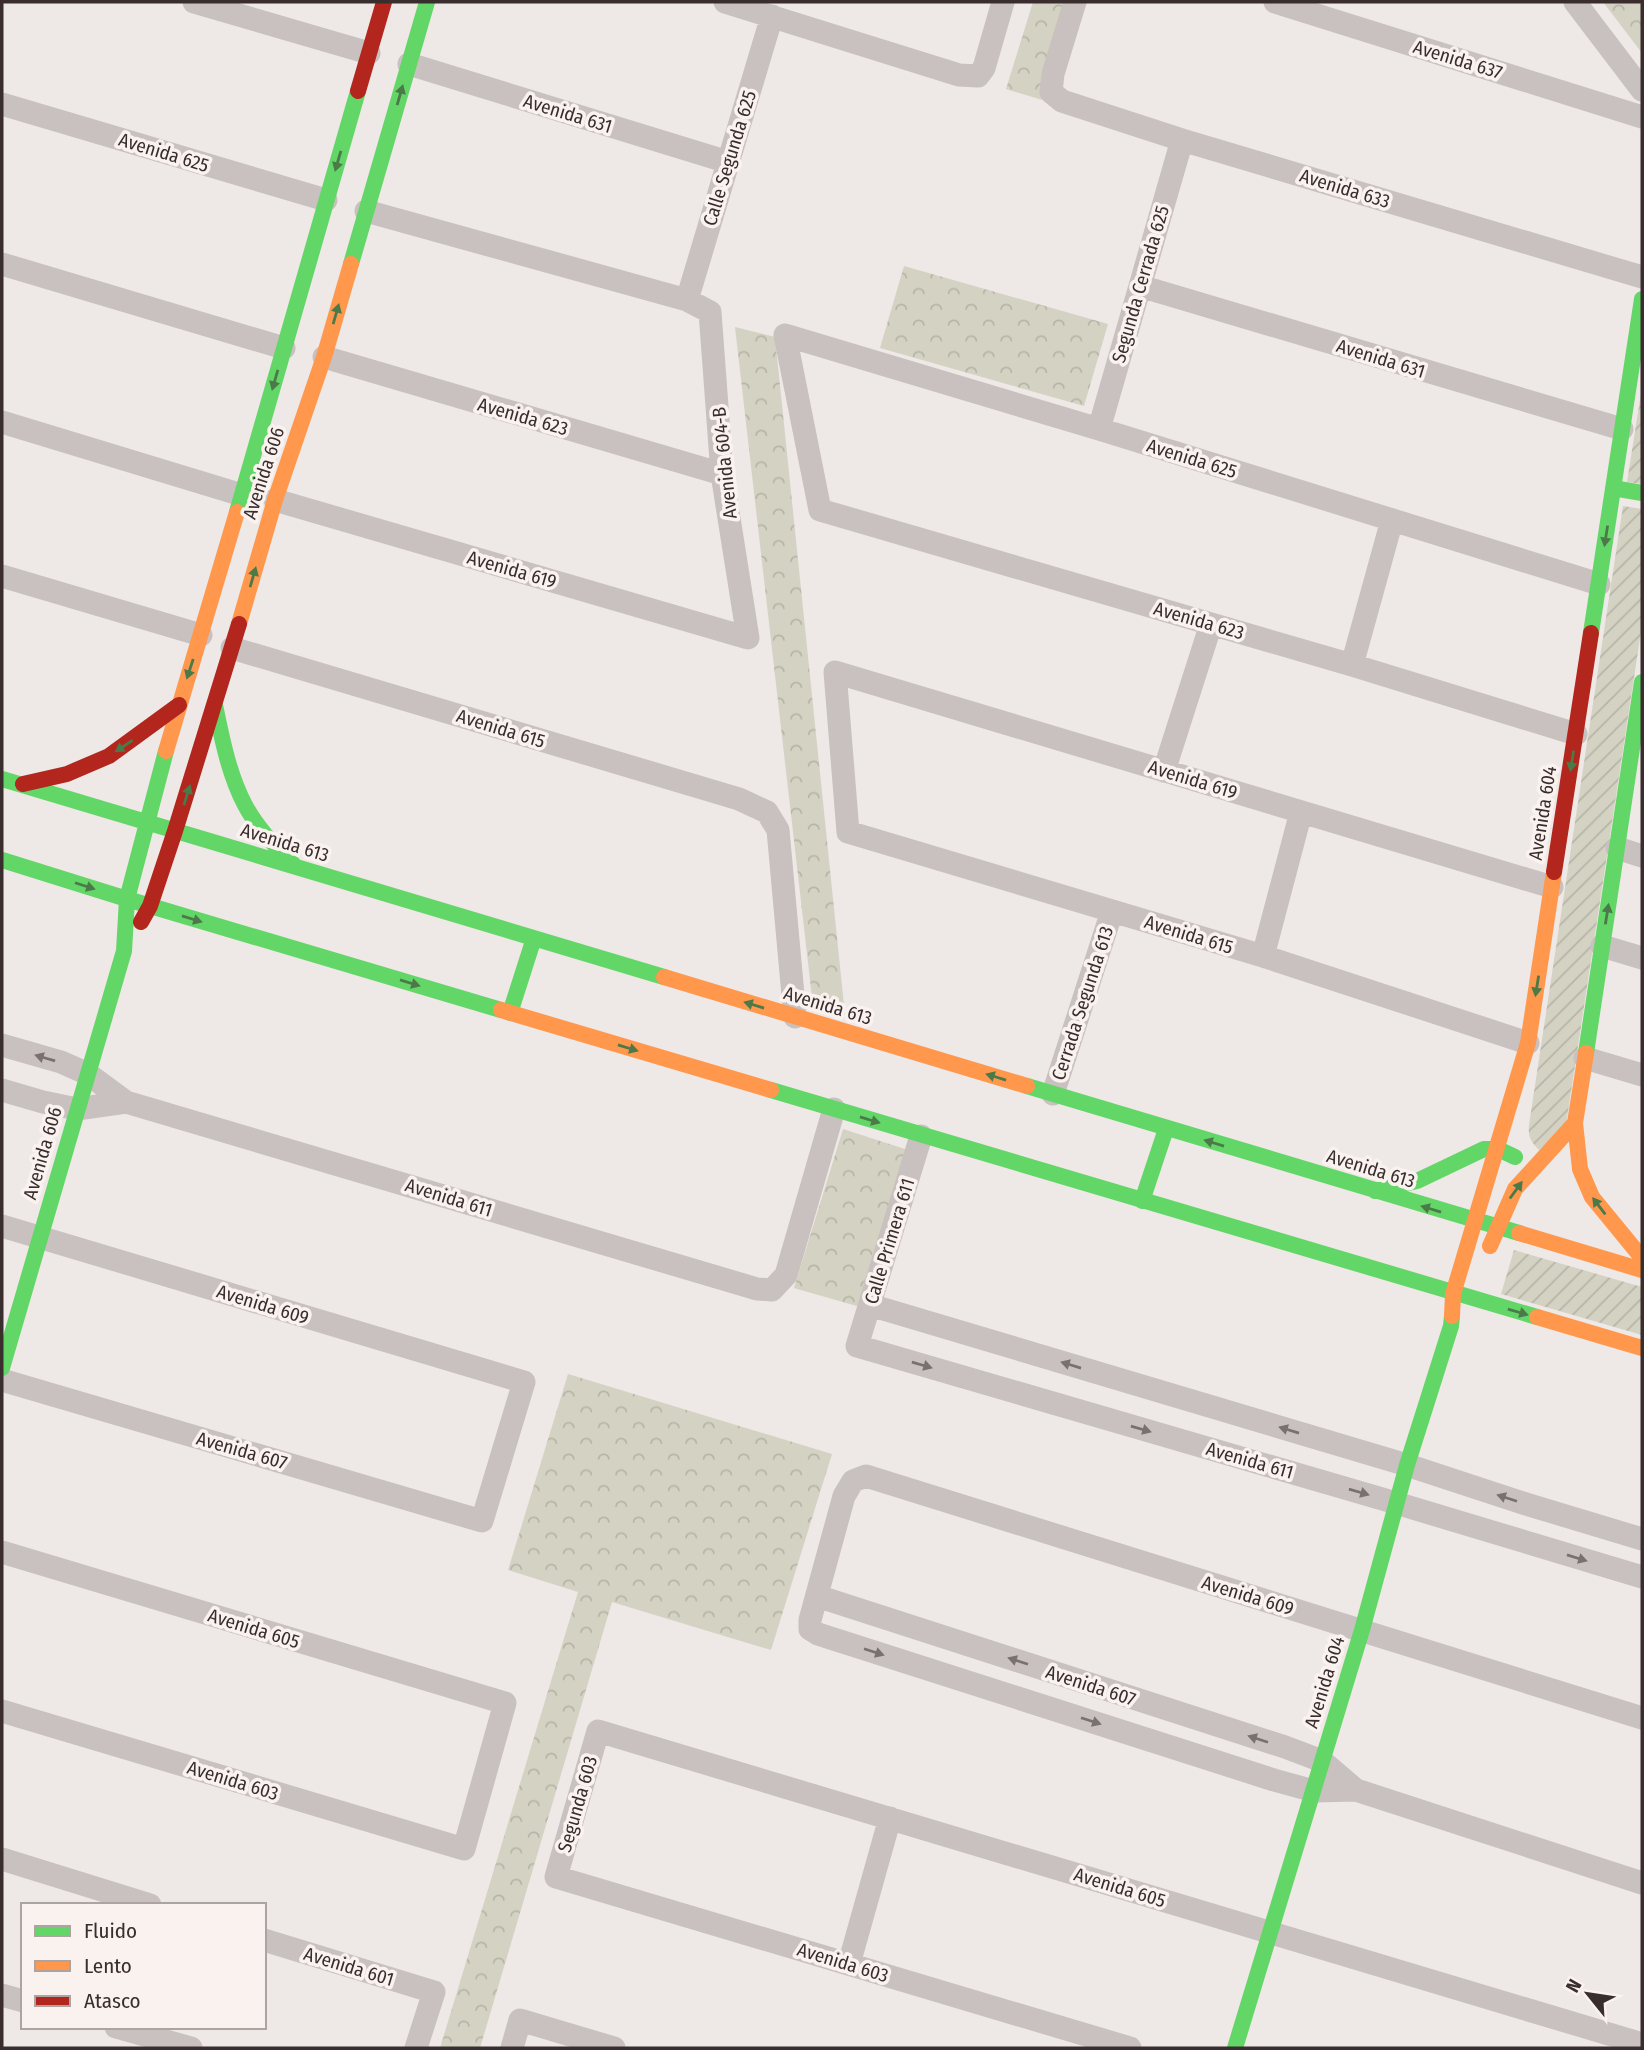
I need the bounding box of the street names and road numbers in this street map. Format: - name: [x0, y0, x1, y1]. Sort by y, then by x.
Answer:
- street label: Avenida 637: [1411, 35, 1505, 84]
- street label: Calle Segunda 625: [698, 88, 761, 229]
- street label: Avenida 631: [521, 89, 615, 138]
- street label: Avenida 625: [116, 128, 212, 177]
- street label: Avenida 633: [1297, 164, 1393, 213]
- street label: Segunda Cerrada 625: [1107, 203, 1174, 365]
- street label: Avenida 631: [1334, 334, 1428, 383]
- street label: Avenida 623: [475, 393, 571, 440]
- street label: Avenida 604-B: [707, 406, 742, 520]
- street label: Avenida 606: [238, 424, 289, 522]
- street label: Avenida 625: [1144, 434, 1240, 483]
- street label: Avenida 619: [465, 546, 559, 593]
- street label: Avenida 623: [1151, 597, 1247, 644]
- street label: Avenida 615: [454, 704, 548, 753]
- street label: Avenida 619: [1146, 755, 1240, 804]
- street label: Avenida 604: [1524, 764, 1561, 862]
- street label: Avenida 613: [238, 818, 332, 867]
- street label: Avenida 615: [1142, 910, 1236, 959]
- street label: Cerrada Segunda 613: [1047, 923, 1118, 1083]
- street label: Avenida 613: [781, 981, 875, 1030]
- street label: Avenida 606: [18, 1104, 67, 1202]
- street label: Avenida 613: [1324, 1144, 1418, 1193]
- street label: Avenida 611: [403, 1173, 495, 1222]
- street label: Calle Primera 611: [859, 1175, 920, 1307]
- street label: Avenida 609: [214, 1280, 312, 1329]
- street label: Avenida 607: [194, 1427, 290, 1474]
- street label: Avenida 611: [1204, 1437, 1296, 1484]
- street label: Avenida 609: [1199, 1571, 1297, 1620]
- street label: Avenida 605: [205, 1604, 302, 1653]
- street label: Avenida 604: [1300, 1633, 1349, 1731]
- street label: Avenida 607: [1043, 1660, 1139, 1711]
- street label: Segunda 603: [553, 1753, 602, 1855]
- street label: Avenida 603: [184, 1756, 281, 1805]
- street label: Avenida 605: [1071, 1863, 1168, 1912]
- street label: Avenida 603: [794, 1938, 891, 1987]
- street label: Avenida 601: [301, 1942, 397, 1991]

